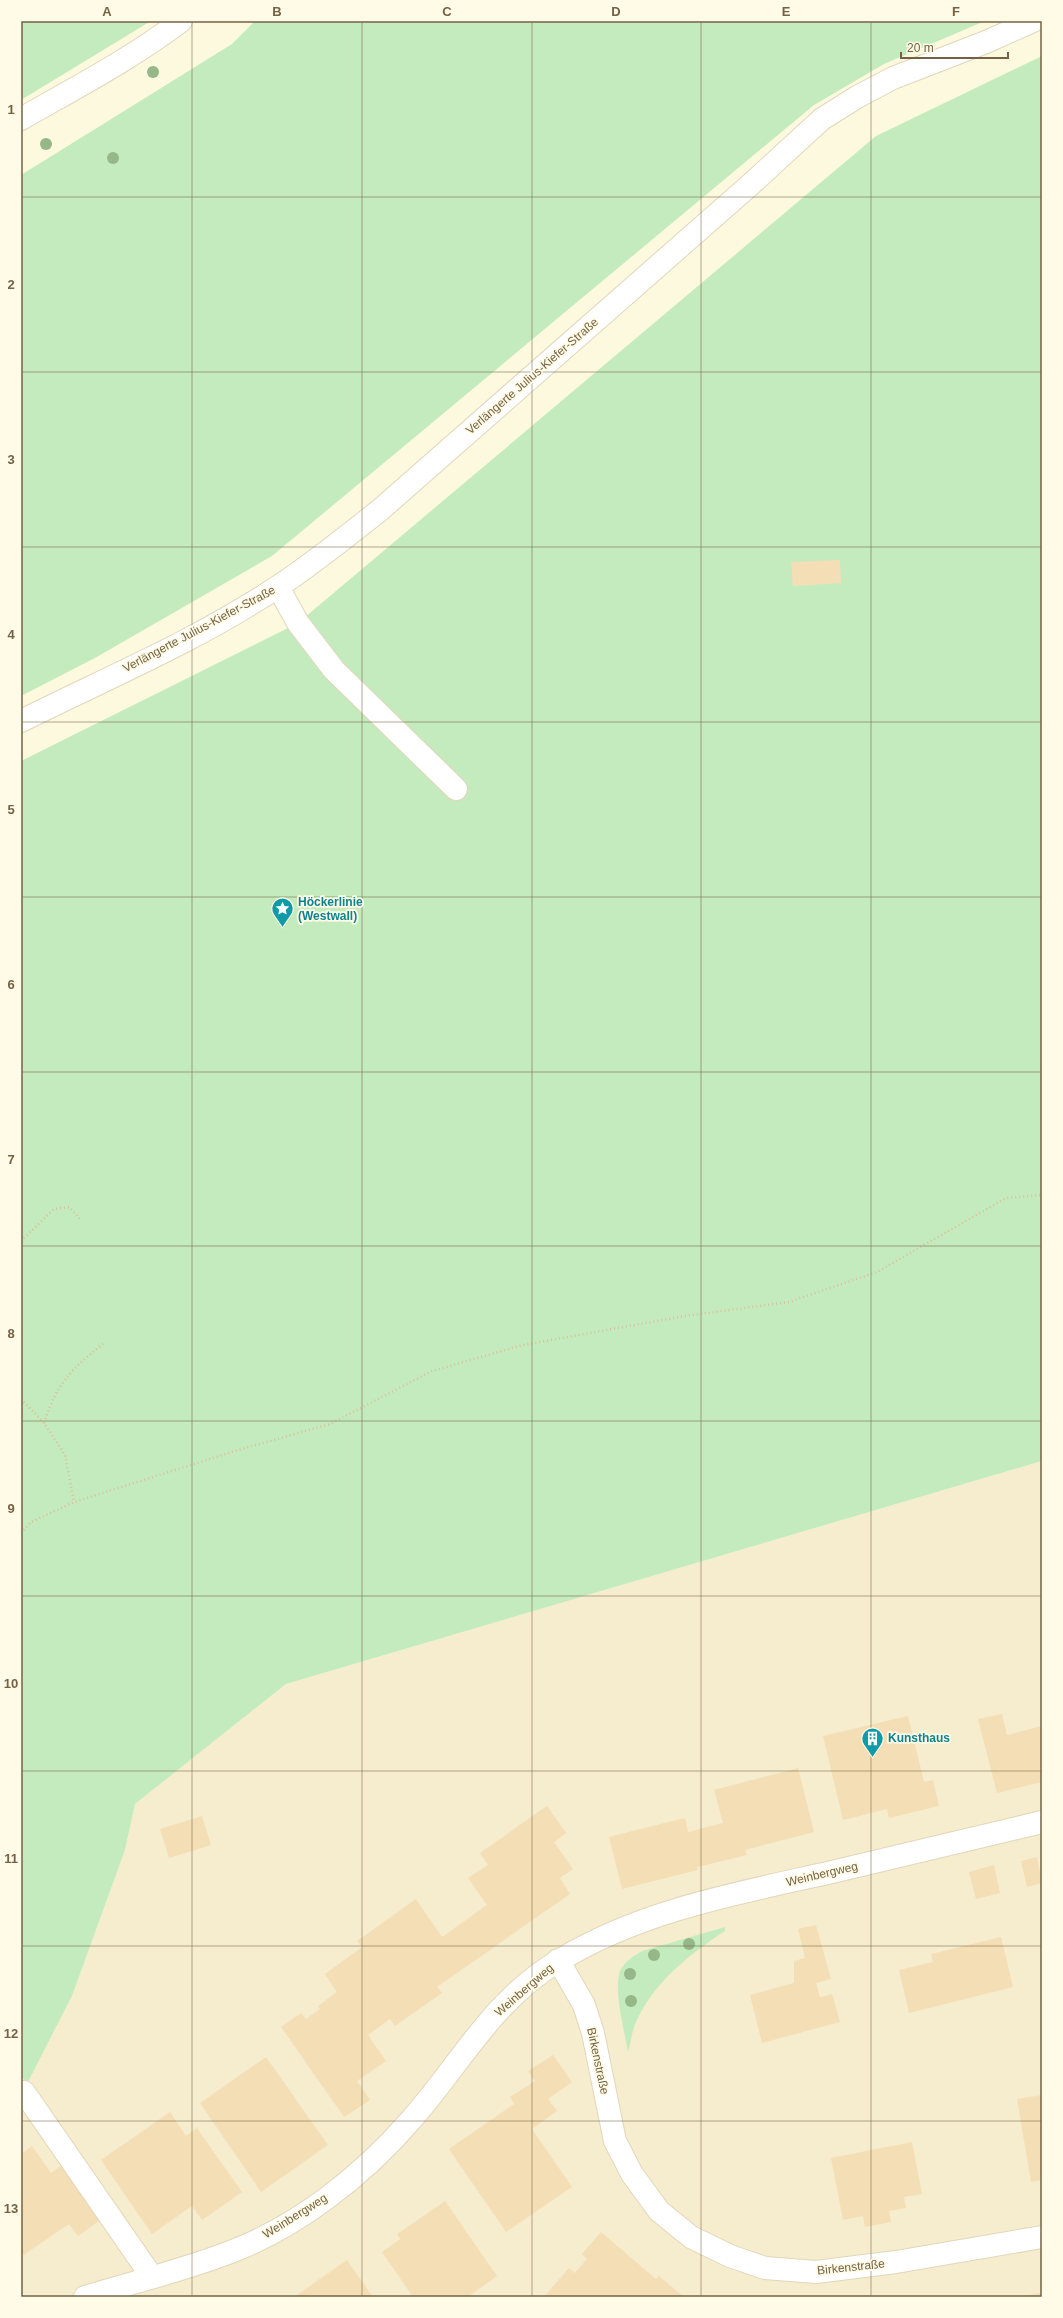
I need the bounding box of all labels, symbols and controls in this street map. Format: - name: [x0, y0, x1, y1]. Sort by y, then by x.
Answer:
- text: A: [102, 4, 112, 19]
- text: B: [272, 4, 282, 19]
- text: C: [442, 4, 452, 19]
- text: D: [611, 4, 621, 19]
- text: E: [782, 4, 791, 19]
- text: F: [952, 4, 960, 19]
- scale bar: [901, 34, 1008, 60]
- text: 20 m: [907, 41, 934, 55]
- text: 1: [7, 102, 15, 117]
- text: 2: [7, 277, 15, 292]
- street label: Verlängerte Julius-Kiefer-Straße: [463, 314, 601, 437]
- text: 3: [7, 452, 15, 467]
- street label: Verlängerte Julius-Kiefer-Straße: [120, 583, 278, 675]
- text: 4: [7, 627, 15, 642]
- text: 5: [7, 802, 15, 817]
- place label: Höckerlinie (Westwall): [298, 895, 363, 923]
- place icon: Höckerlinie (Westwall): [270, 896, 296, 929]
- text: 6: [7, 977, 15, 992]
- text: 7: [7, 1152, 15, 1167]
- text: 8: [7, 1326, 15, 1341]
- text: 9: [7, 1501, 15, 1516]
- text: 10: [4, 1676, 18, 1691]
- building icon: Kunsthaus: [860, 1725, 886, 1758]
- place label: Kunsthaus: [888, 1731, 950, 1745]
- text: 11: [4, 1851, 18, 1866]
- street label: Weinbergweg: [785, 1859, 859, 1889]
- street label: Weinbergweg: [492, 1961, 556, 2019]
- text: 12: [4, 2026, 18, 2041]
- street label: Birkenstraße: [584, 2026, 612, 2096]
- street label: Weinbergweg: [260, 2191, 330, 2241]
- text: 13: [4, 2201, 18, 2216]
- street label: Birkenstraße: [816, 2256, 886, 2278]

